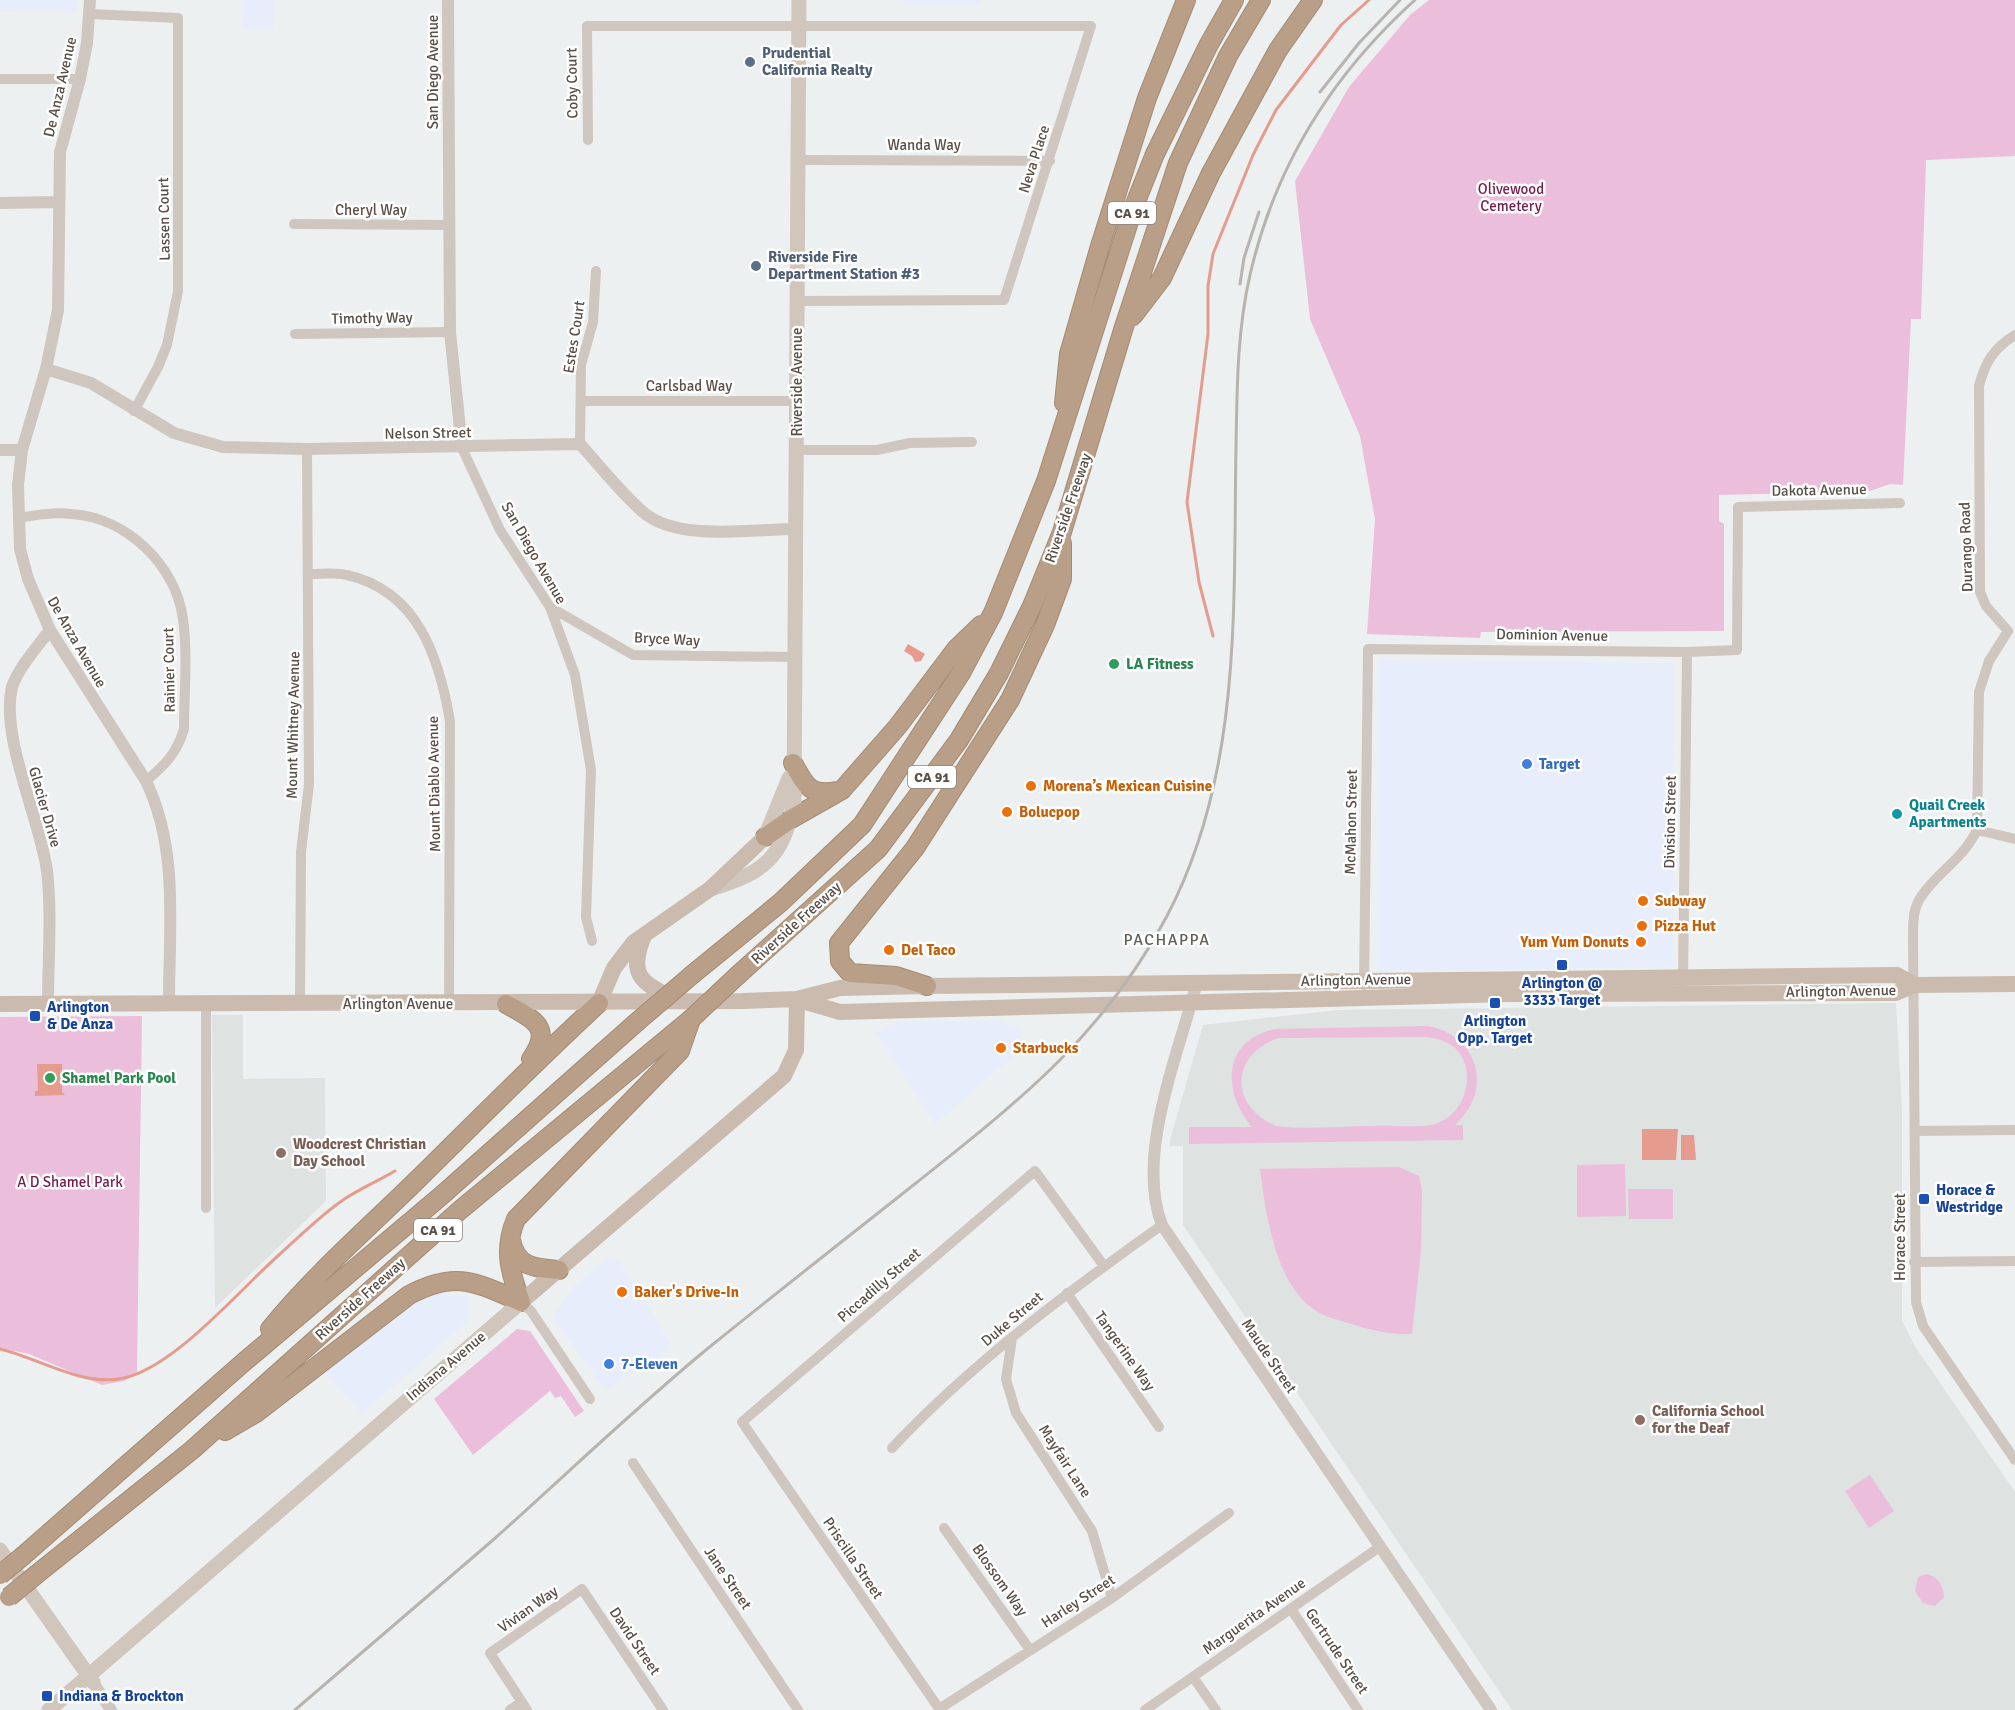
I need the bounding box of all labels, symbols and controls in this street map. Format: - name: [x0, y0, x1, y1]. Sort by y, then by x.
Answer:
- street label: San Diego Avenue: [424, 15, 442, 129]
- street label: De Anza Avenue: [40, 35, 80, 139]
- place label: Prudential California Realty: [762, 44, 873, 79]
- street label: Coby Court: [562, 47, 582, 119]
- marker: Prudential California Realty: [743, 55, 757, 69]
- street label: Neva Place: [1015, 123, 1053, 195]
- street label: Wanda Way: [887, 136, 961, 154]
- street label: Lassen Court: [154, 177, 174, 261]
- park label: Olivewood Cemetery: [1478, 180, 1544, 215]
- street label: Cheryl Way: [335, 201, 407, 219]
- road number: CA 91: [1108, 202, 1156, 224]
- place label: Riverside Fire Department Station #3: [768, 248, 920, 283]
- marker: Riverside Fire Department Station #3: [749, 259, 763, 273]
- street label: Estes Court: [559, 299, 589, 375]
- street label: Timothy Way: [331, 308, 413, 328]
- street label: Riverside Avenue: [788, 328, 806, 436]
- street label: Carlsbad Way: [646, 377, 732, 395]
- street label: Nelson Street: [384, 423, 472, 443]
- street label: Riverside Freeway: [1041, 451, 1095, 565]
- street label: Dakota Avenue: [1771, 480, 1867, 500]
- street label: San Diego Avenue: [498, 499, 570, 607]
- street label: Durango Road: [1955, 502, 1977, 592]
- street label: De Anza Avenue: [44, 593, 110, 691]
- street label: Dominion Avenue: [1496, 625, 1608, 645]
- street label: Rainier Court: [159, 627, 179, 713]
- street label: Bryce Way: [634, 628, 700, 650]
- street label: Mount Whitney Avenue: [283, 651, 303, 799]
- place label: LA Fitness: [1126, 655, 1194, 673]
- marker: LA Fitness: [1107, 657, 1121, 671]
- street label: Mount Diablo Avenue: [424, 716, 444, 852]
- place label: Target: [1539, 755, 1581, 773]
- marker: Target: [1520, 757, 1534, 771]
- street label: Glacier Drive: [25, 765, 65, 849]
- road number: CA 91: [908, 766, 956, 788]
- street label: McMahon Street: [1341, 769, 1361, 875]
- street label: Division Street: [1660, 775, 1680, 869]
- place label: Morena’s Mexican Cuisine: [1043, 777, 1212, 795]
- marker: Morena’s Mexican Cuisine: [1024, 779, 1038, 793]
- place label: Quail Creek Apartments: [1909, 796, 1987, 831]
- place label: Bolucpop: [1019, 803, 1080, 821]
- marker: Bolucpop: [1000, 805, 1014, 819]
- marker: Quail Creek Apartments: [1890, 807, 1904, 821]
- street label: Riverside Freeway: [747, 878, 845, 968]
- place label: Subway: [1655, 892, 1706, 910]
- marker: Subway: [1636, 894, 1650, 908]
- place label: Pizza Hut: [1654, 917, 1716, 935]
- marker: Pizza Hut: [1635, 919, 1649, 933]
- district label: PACHAPPA: [1124, 930, 1210, 950]
- place label: Yum Yum Donuts: [1519, 933, 1629, 951]
- marker: Yum Yum Donuts: [1634, 935, 1648, 949]
- place label: Del Taco: [901, 941, 956, 959]
- marker: Del Taco: [882, 943, 896, 957]
- marker: Arlington @ 3333 Target: [1555, 958, 1569, 972]
- street label: Arlington Avenue: [1301, 970, 1411, 990]
- place label: Arlington @ 3333 Target: [1522, 974, 1602, 1009]
- street label: Arlington Avenue: [1786, 981, 1896, 1001]
- street label: Arlington Avenue: [343, 995, 453, 1013]
- marker: Arlington Opp. Target: [1488, 996, 1502, 1010]
- place label: Arlington & De Anza: [47, 998, 113, 1033]
- marker: Arlington & De Anza: [28, 1009, 42, 1023]
- place label: Arlington Opp. Target: [1458, 1012, 1533, 1047]
- place label: Starbucks: [1013, 1039, 1079, 1057]
- marker: Starbucks: [994, 1041, 1008, 1055]
- place label: Shamel Park Pool: [62, 1069, 176, 1087]
- marker: Shamel Park Pool: [43, 1071, 57, 1085]
- place label: Woodcrest Christian Day School: [293, 1135, 426, 1170]
- marker: Woodcrest Christian Day School: [274, 1146, 288, 1160]
- park label: A D Shamel Park: [17, 1173, 123, 1191]
- place label: Horace & Westridge: [1936, 1181, 2003, 1216]
- marker: Horace & Westridge: [1917, 1192, 1931, 1206]
- street label: Horace Street: [1891, 1193, 1909, 1281]
- road number: CA 91: [414, 1219, 462, 1241]
- street label: Piccadilly Street: [834, 1244, 924, 1326]
- street label: Riverside Freeway: [311, 1254, 409, 1344]
- place label: Baker's Drive-In: [634, 1283, 739, 1301]
- marker: Baker's Drive-In: [615, 1285, 629, 1299]
- street label: Duke Street: [977, 1288, 1047, 1350]
- street label: Tangerine Way: [1091, 1308, 1159, 1394]
- street label: Maude Street: [1238, 1315, 1300, 1397]
- street label: Indiana Avenue: [403, 1328, 489, 1404]
- place label: 7-Eleven: [621, 1355, 678, 1373]
- marker: 7-Eleven: [602, 1357, 616, 1371]
- place label: California School for the Deaf: [1651, 1402, 1765, 1437]
- marker: California School for the Deaf: [1633, 1413, 1647, 1427]
- street label: Mayfair Lane: [1035, 1421, 1095, 1501]
- street label: Priscilla Street: [819, 1514, 887, 1602]
- street label: Blossom Way: [969, 1540, 1031, 1620]
- street label: Jane Street: [700, 1543, 756, 1613]
- street label: Harley Street: [1038, 1571, 1118, 1631]
- street label: Marguerita Avenue: [1199, 1574, 1309, 1658]
- street label: Vivian Way: [495, 1582, 561, 1636]
- street label: David Street: [606, 1604, 664, 1678]
- street label: Gertrude Street: [1302, 1605, 1372, 1697]
- place label: Indiana & Brockton: [59, 1687, 184, 1705]
- marker: Indiana & Brockton: [40, 1689, 54, 1703]

